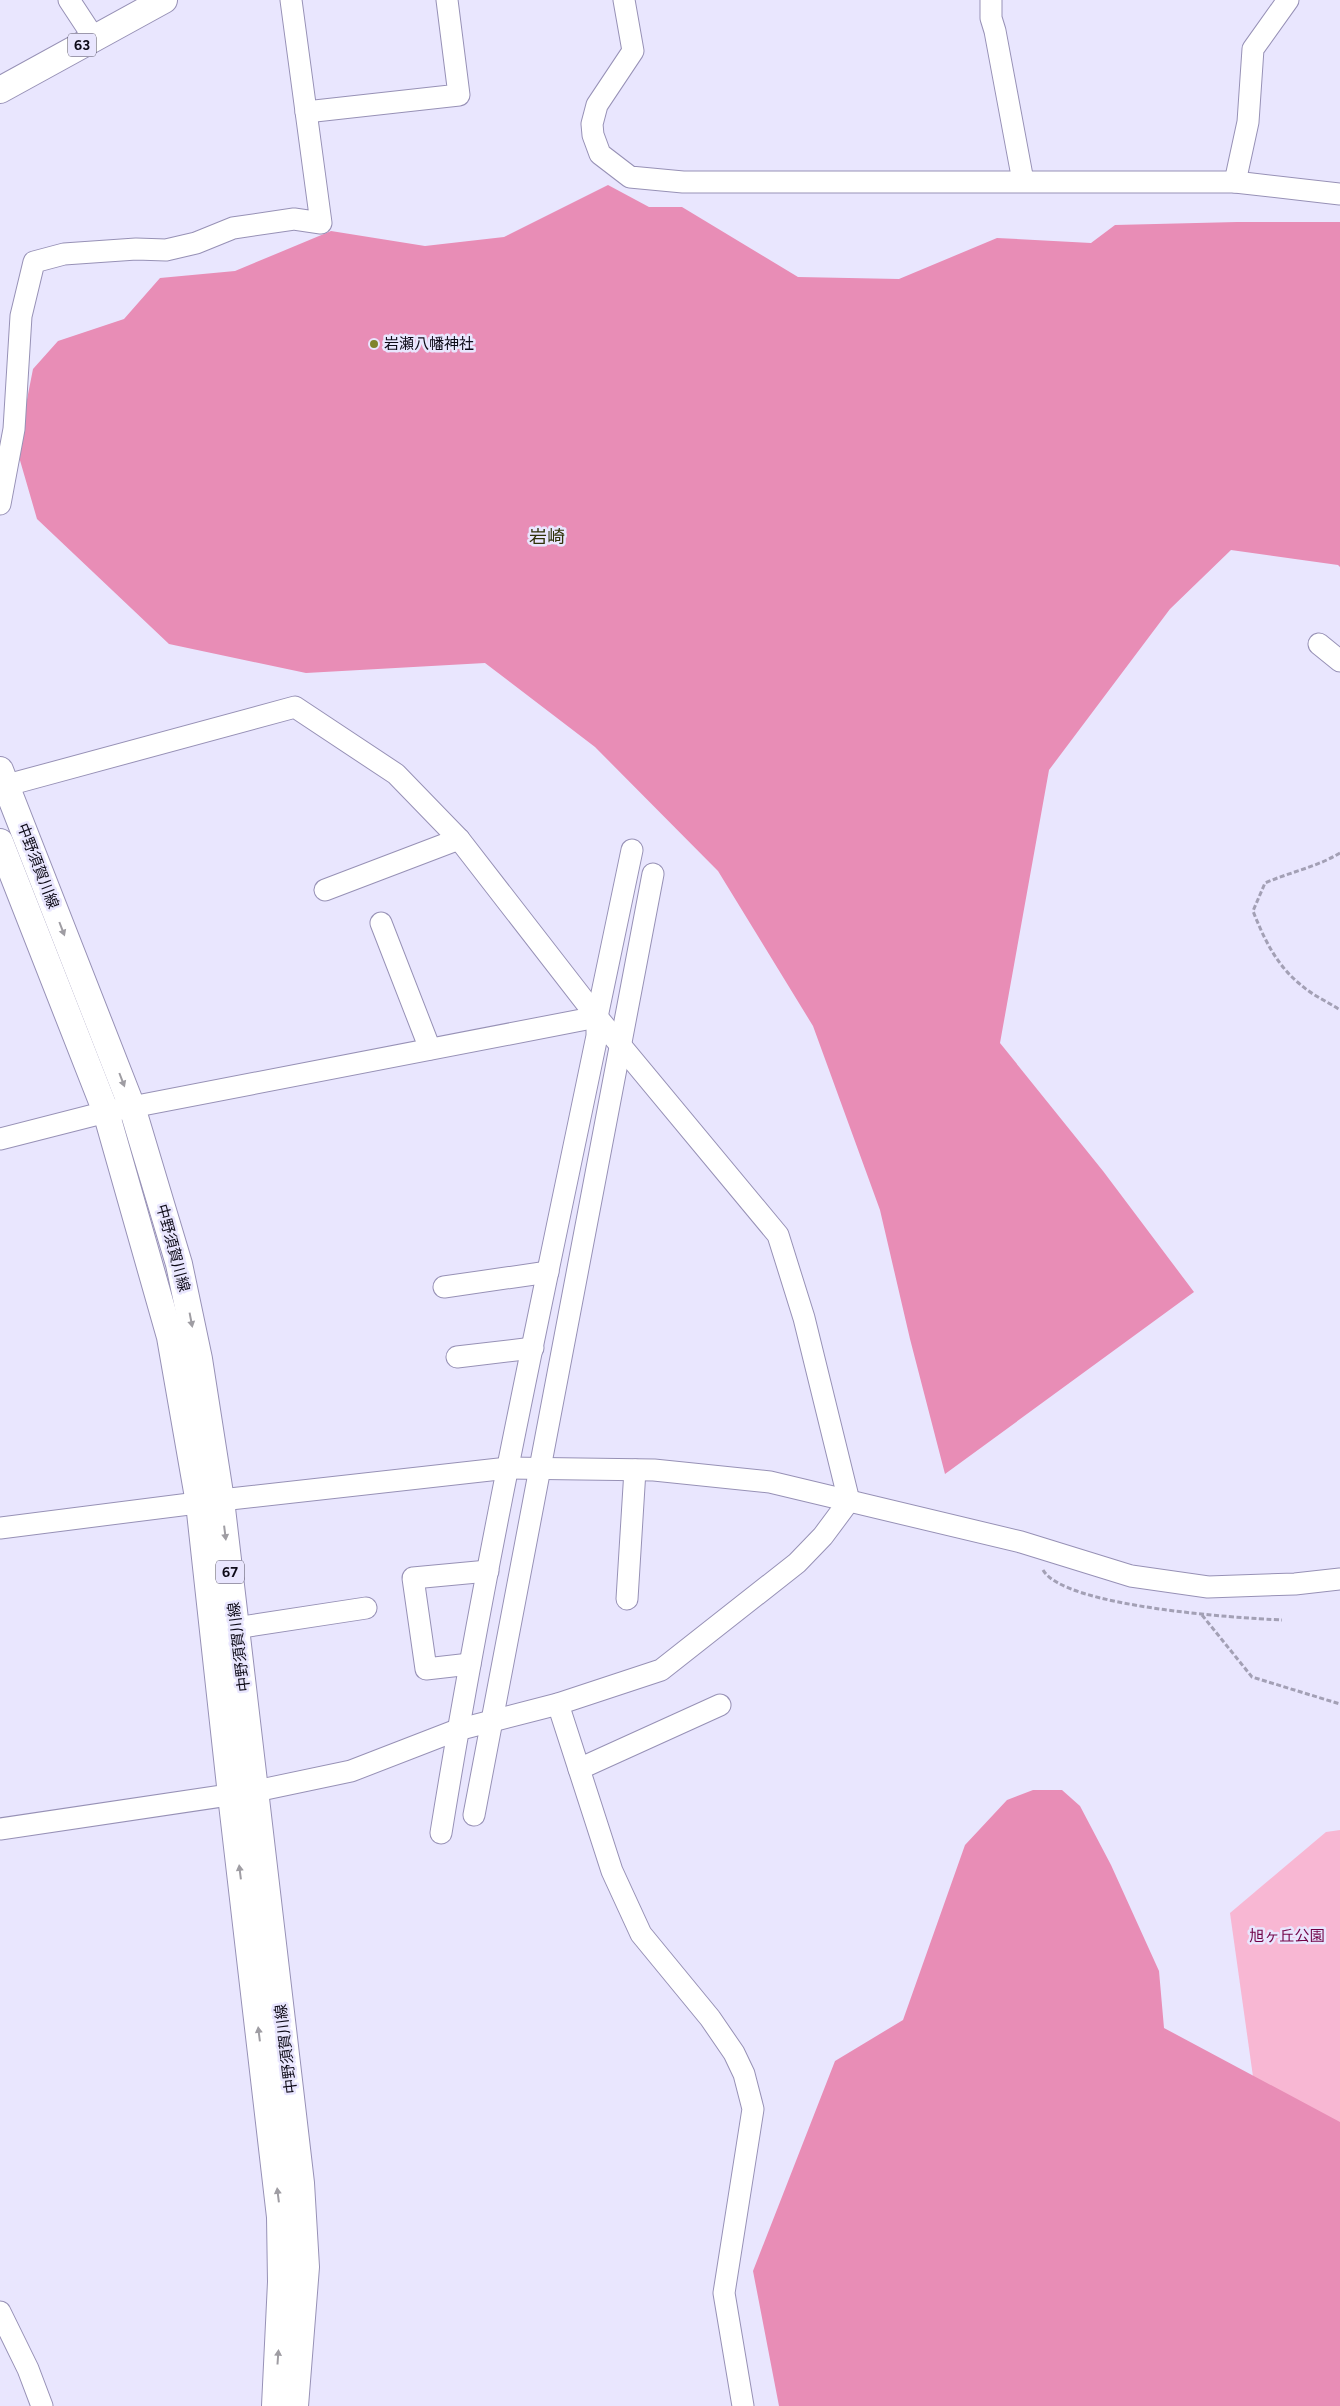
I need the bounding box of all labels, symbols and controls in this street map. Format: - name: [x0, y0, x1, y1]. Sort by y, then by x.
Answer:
- road number: 63: [68, 34, 96, 56]
- place label: 岩瀬八幡神社: [384, 335, 474, 353]
- marker: 岩瀬八幡神社: [368, 338, 380, 350]
- district label: 岩崎: [529, 526, 565, 548]
- street label: 中野須賀川線: [13, 821, 63, 911]
- one-way arrow: [59, 922, 67, 936]
- one-way arrow: [119, 1073, 126, 1088]
- street label: 中野須賀川線: [153, 1202, 193, 1294]
- one-way arrow: [187, 1313, 195, 1328]
- one-way arrow: [221, 1525, 229, 1541]
- road number: 67: [216, 1560, 244, 1584]
- street label: 中野須賀川線: [225, 1601, 253, 1693]
- one-way arrow: [236, 1864, 244, 1880]
- park label: 旭ヶ丘公園: [1249, 1927, 1325, 1945]
- street label: 中野須賀川線: [272, 2003, 300, 2095]
- one-way arrow: [255, 2025, 263, 2041]
- one-way arrow: [274, 2187, 282, 2203]
- one-way arrow: [274, 2349, 282, 2365]

